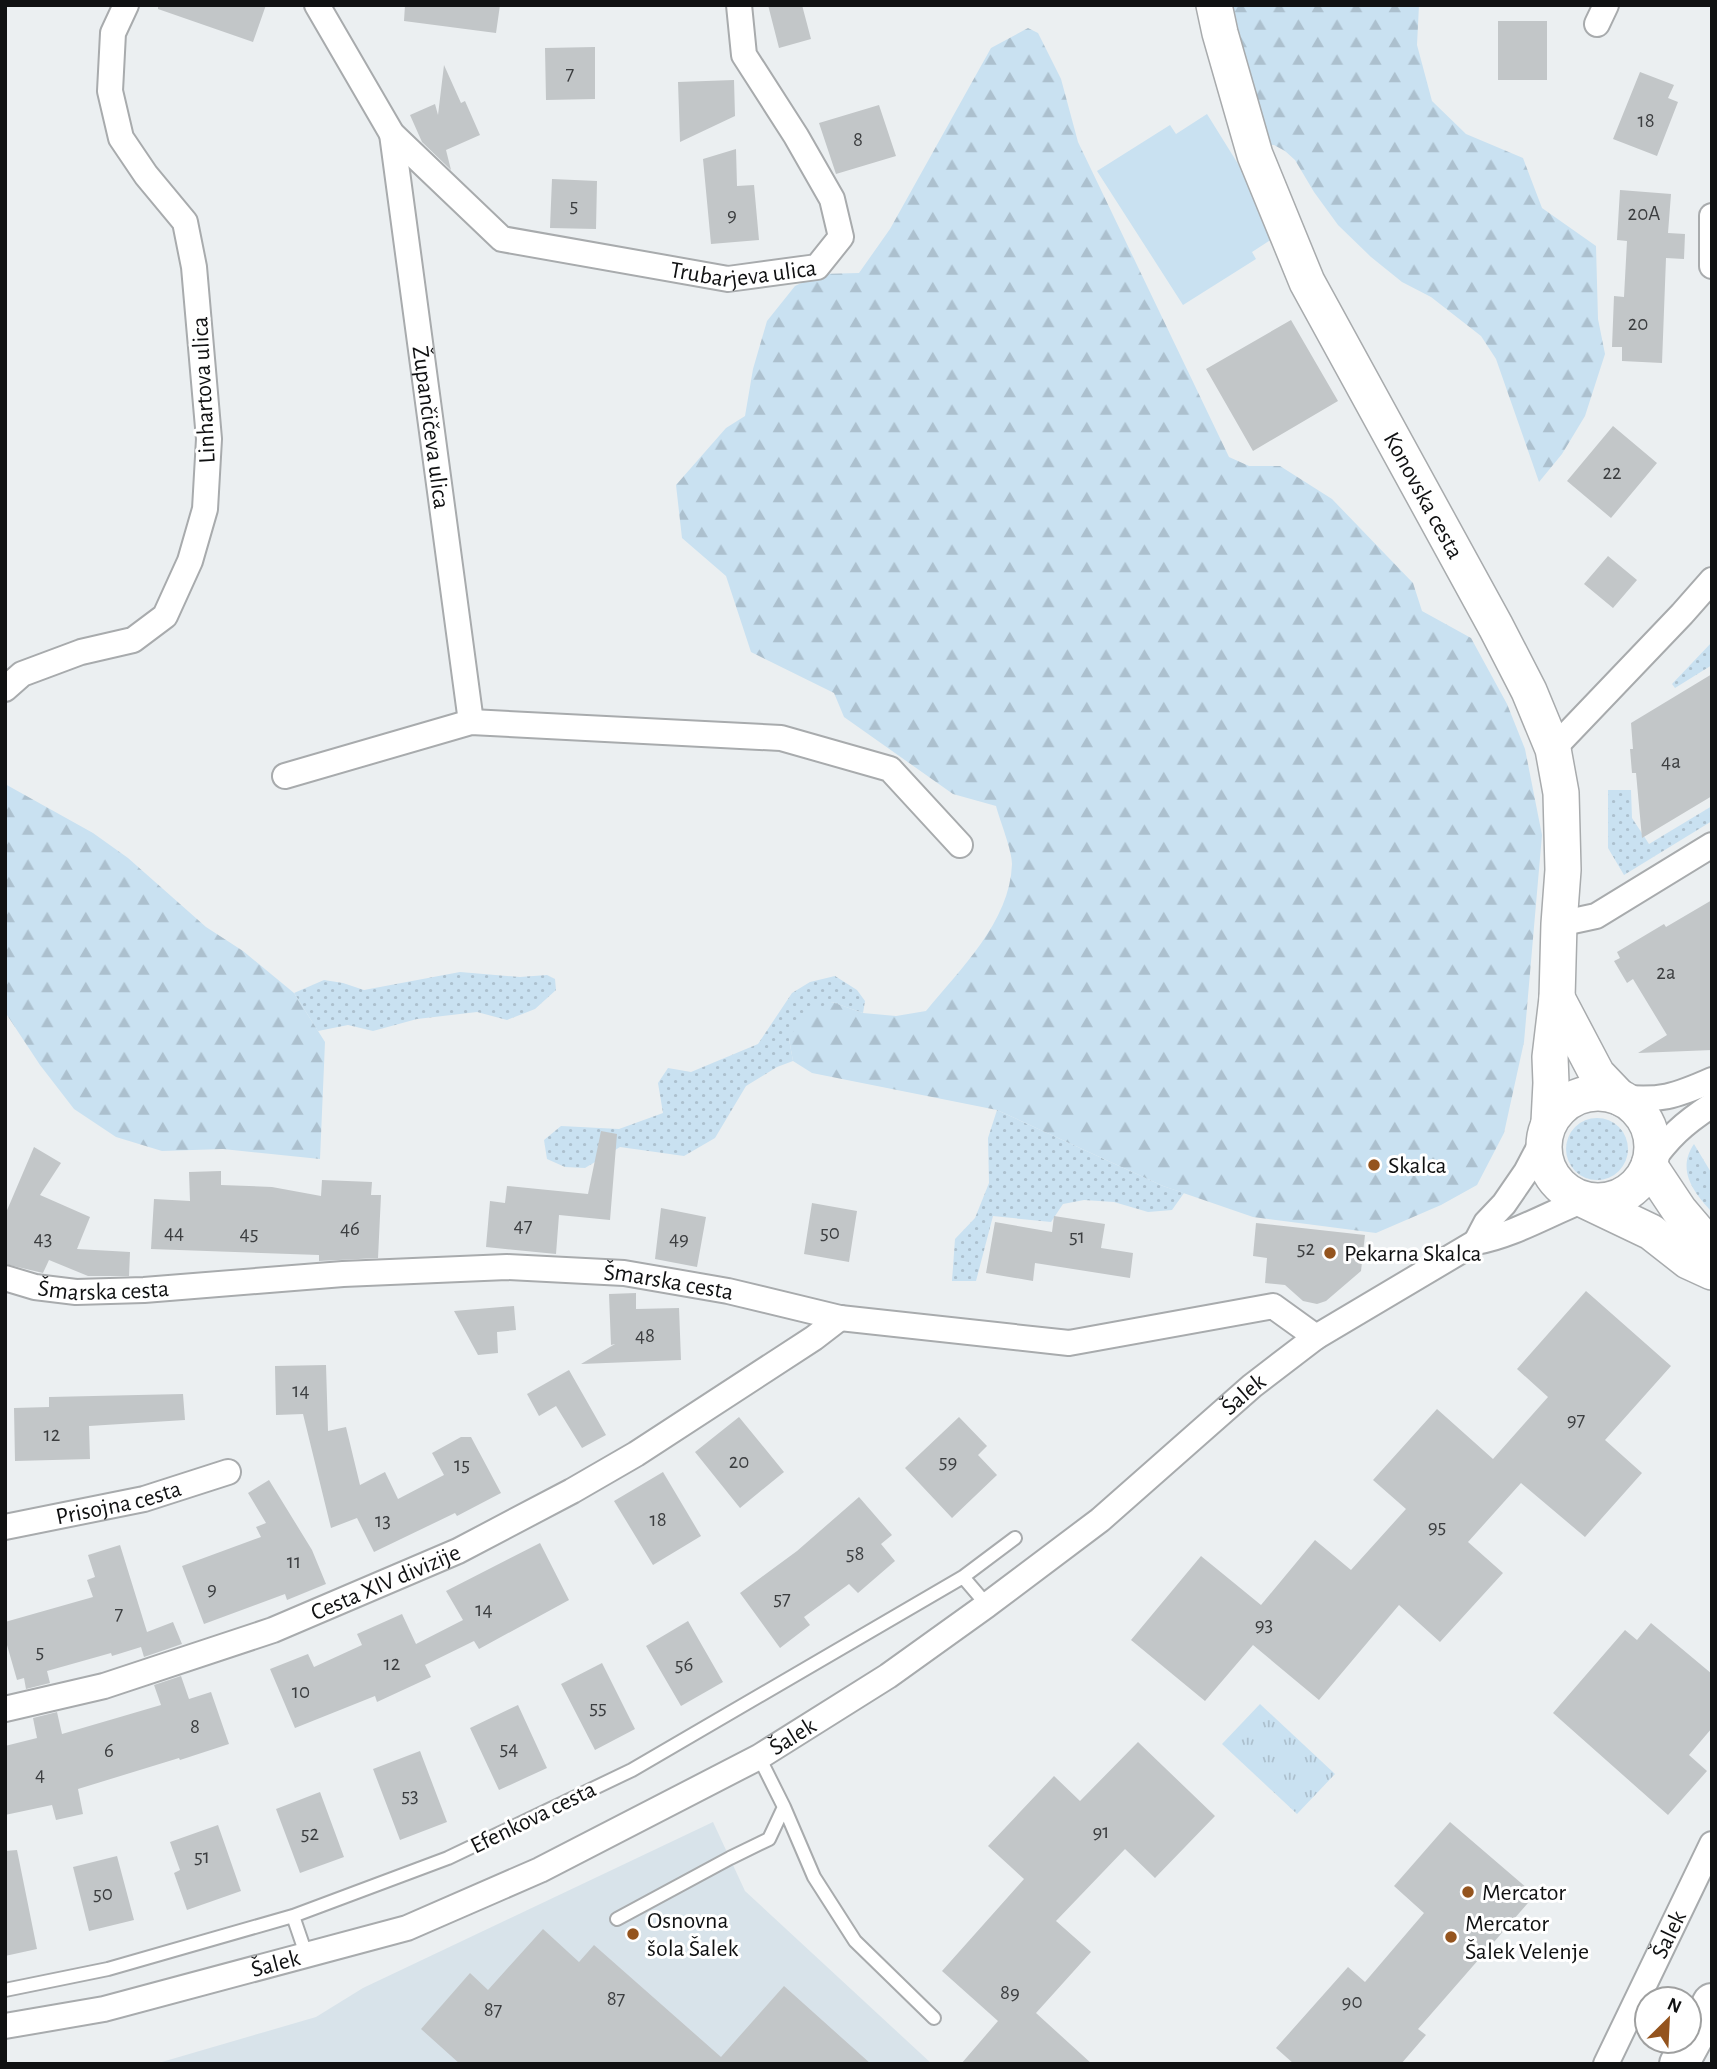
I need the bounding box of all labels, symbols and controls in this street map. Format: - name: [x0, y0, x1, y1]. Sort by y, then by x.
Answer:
- house number: 7: [566, 63, 575, 84]
- house number: 18: [1637, 110, 1655, 131]
- house number: 8: [853, 129, 863, 150]
- house number: 5: [570, 195, 578, 216]
- house number: 20A: [1628, 203, 1660, 224]
- house number: 9: [727, 204, 737, 225]
- street label: Trubarjeva ulica: [668, 256, 818, 292]
- house number: 20: [1628, 313, 1648, 334]
- street label: Linhartova ulica: [188, 316, 220, 464]
- street label: Župančičeva ulica: [408, 344, 453, 511]
- street label: Konovska cesta: [1379, 428, 1467, 563]
- house number: 22: [1602, 462, 1622, 483]
- house number: 4a: [1661, 751, 1681, 772]
- house number: 2a: [1656, 962, 1676, 983]
- place label: Skalca: [1388, 1154, 1447, 1178]
- marker: Skalca: [1366, 1157, 1382, 1173]
- house number: 47: [514, 1215, 533, 1236]
- house number: 46: [340, 1218, 360, 1239]
- house number: 44: [164, 1222, 184, 1243]
- house number: 50: [820, 1222, 840, 1243]
- house number: 45: [240, 1223, 258, 1244]
- house number: 51: [1069, 1226, 1085, 1247]
- house number: 43: [34, 1228, 52, 1249]
- house number: 49: [669, 1228, 689, 1249]
- house number: 52: [1297, 1238, 1315, 1259]
- place label: Pekarna Skalca: [1344, 1242, 1482, 1266]
- marker: Pekarna Skalca: [1322, 1245, 1338, 1261]
- street label: Šmarska cesta: [603, 1260, 735, 1305]
- street label: Šmarska cesta: [36, 1275, 170, 1305]
- house number: 48: [635, 1325, 655, 1346]
- street label: Šalek: [1216, 1369, 1270, 1420]
- house number: 14: [292, 1380, 310, 1401]
- house number: 97: [1567, 1409, 1586, 1430]
- house number: 12: [44, 1424, 60, 1445]
- house number: 20: [729, 1451, 749, 1472]
- house number: 59: [939, 1451, 957, 1472]
- house number: 15: [454, 1454, 470, 1475]
- street label: Prisojna cesta: [54, 1477, 184, 1529]
- house number: 18: [649, 1509, 667, 1530]
- house number: 13: [375, 1510, 391, 1531]
- house number: 95: [1428, 1516, 1446, 1537]
- street label: Cesta XIV divizije: [308, 1540, 464, 1625]
- house number: 58: [846, 1543, 864, 1564]
- house number: 11: [287, 1551, 301, 1572]
- house number: 9: [207, 1578, 217, 1599]
- house number: 57: [773, 1588, 791, 1609]
- house number: 14: [475, 1599, 493, 1620]
- house number: 7: [115, 1603, 124, 1624]
- house number: 93: [1255, 1614, 1273, 1635]
- house number: 5: [36, 1641, 44, 1662]
- house number: 12: [384, 1653, 400, 1674]
- house number: 56: [675, 1654, 693, 1675]
- house number: 10: [292, 1681, 310, 1702]
- house number: 55: [589, 1697, 607, 1718]
- street label: Šalek: [765, 1713, 820, 1760]
- house number: 8: [190, 1716, 200, 1737]
- house number: 54: [500, 1738, 518, 1759]
- house number: 6: [104, 1740, 114, 1761]
- house number: 4: [35, 1764, 45, 1785]
- street label: Efenkova cesta: [467, 1777, 600, 1859]
- house number: 53: [401, 1785, 419, 1806]
- house number: 91: [1092, 1821, 1110, 1842]
- house number: 52: [301, 1823, 319, 1844]
- house number: 51: [194, 1846, 210, 1867]
- place label: Mercator: [1482, 1881, 1566, 1905]
- house number: 50: [93, 1883, 113, 1904]
- marker: Mercator: [1460, 1884, 1476, 1900]
- street label: Šalek: [1647, 1907, 1691, 1962]
- place label: Osnovna šola Šalek: [647, 1909, 739, 1961]
- place label: Mercator Šalek Velenje: [1465, 1912, 1589, 1964]
- marker: Osnovna šola Šalek: [625, 1926, 641, 1942]
- marker: Mercator Šalek Velenje: [1443, 1929, 1459, 1945]
- street label: Šalek: [248, 1946, 303, 1982]
- house number: 89: [1000, 1982, 1020, 2003]
- north arrow: [1633, 1985, 1703, 2055]
- house number: 87: [607, 1988, 626, 2009]
- house number: 90: [1342, 1991, 1362, 2012]
- text: N: [1664, 1994, 1684, 2017]
- house number: 87: [484, 1999, 503, 2020]

